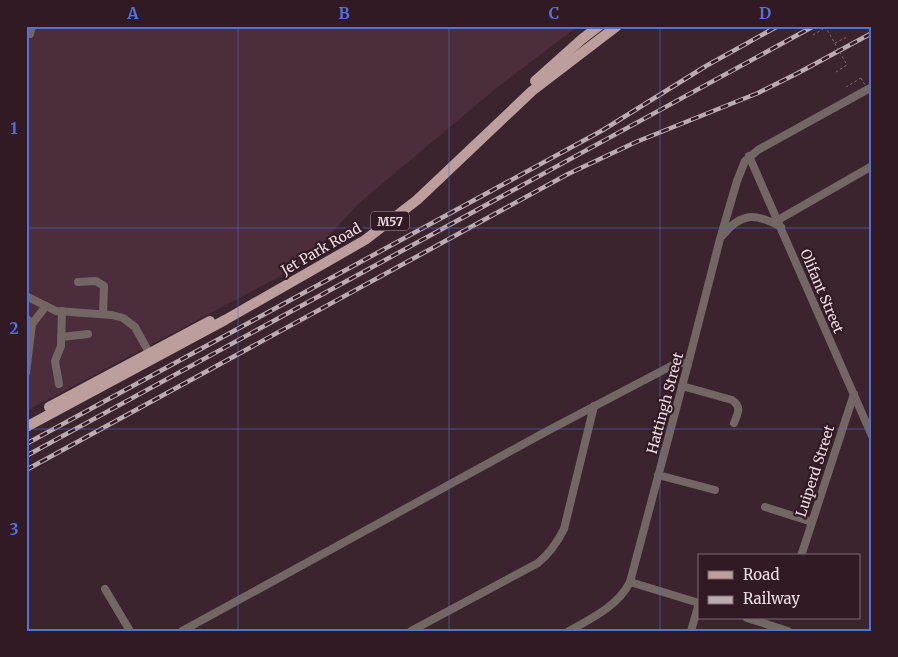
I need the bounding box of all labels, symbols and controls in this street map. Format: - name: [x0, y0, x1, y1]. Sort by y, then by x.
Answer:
- text: A: [126, 3, 139, 23]
- text: B: [338, 3, 350, 23]
- text: C: [549, 3, 559, 23]
- text: D: [759, 3, 771, 23]
- text: 1: [10, 118, 18, 138]
- road number: M57: [371, 212, 409, 230]
- street label: Jet Park Road: [277, 219, 365, 280]
- street label: Olifant Street: [796, 246, 848, 336]
- text: 2: [9, 318, 19, 338]
- street label: Hattingh Street: [643, 350, 687, 456]
- street label: Luiperd Street: [792, 422, 838, 519]
- text: 3: [9, 519, 19, 539]
- legend: [698, 554, 860, 620]
- text: Road: [743, 565, 779, 584]
- text: Railway: [743, 589, 800, 608]

